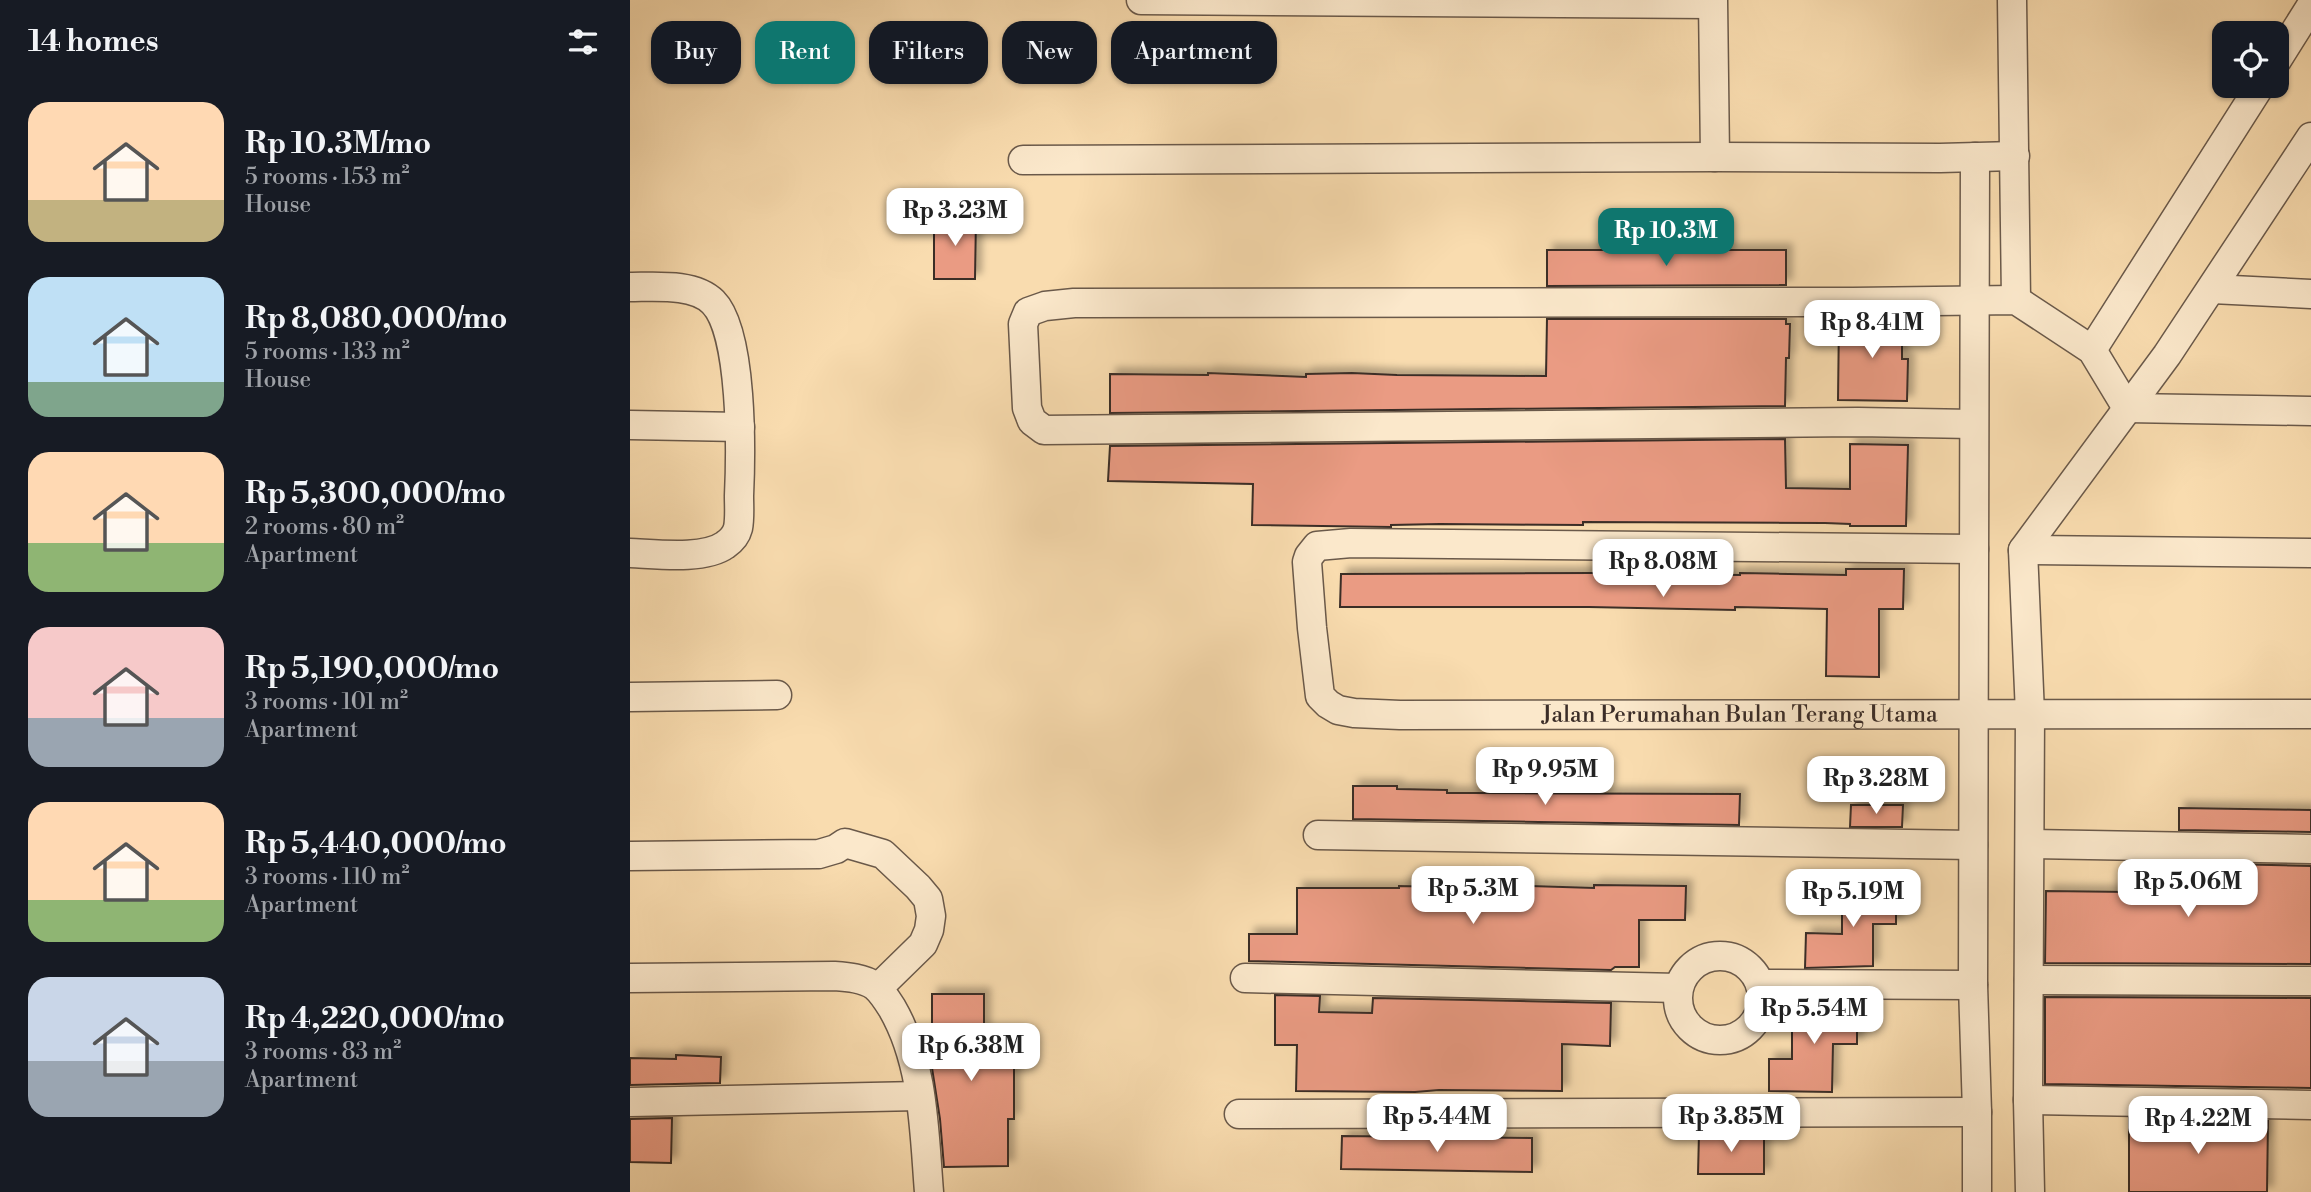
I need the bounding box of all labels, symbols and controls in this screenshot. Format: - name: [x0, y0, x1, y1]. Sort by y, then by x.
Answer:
- chip: Buy: [651, 21, 741, 84]
- chip: Rent: [755, 21, 855, 84]
- chip: Filters: [869, 21, 988, 84]
- chip: New: [1002, 21, 1097, 84]
- chip: Apartment: [1111, 21, 1277, 84]
- map controls: [2212, 21, 2289, 98]
- button: locate: [2212, 21, 2289, 98]
- text: 14 homes: [28, 23, 159, 61]
- icon: filters: [564, 23, 602, 61]
- text: Rp 10.3M/mo: [245, 125, 431, 163]
- icon: home: [84, 130, 168, 214]
- text: 5 rooms · 153 m²: [245, 163, 410, 191]
- pin: Rp 3.23M: [883, 188, 1027, 248]
- text: House: [245, 191, 311, 219]
- text: Rp 3.23M: [903, 197, 1008, 225]
- pin: Rp 10.3M: [1594, 208, 1738, 268]
- text: Rp 10.3M: [1614, 217, 1718, 245]
- text: Rp 8,080,000/mo: [245, 300, 507, 338]
- pin: Rp 8.41M: [1800, 300, 1944, 360]
- icon: home: [84, 305, 168, 389]
- text: Rp 8.41M: [1820, 309, 1924, 337]
- text: 5 rooms · 133 m²: [245, 338, 410, 366]
- text: House: [245, 366, 311, 394]
- text: Rp 5,300,000/mo: [245, 475, 506, 513]
- icon: home: [84, 480, 168, 564]
- text: 2 rooms · 80 m²: [245, 513, 404, 541]
- pin: Rp 8.08M: [1591, 540, 1735, 599]
- text: Apartment: [245, 541, 358, 569]
- text: Rp 8.08M: [1609, 548, 1717, 576]
- text: Rp 5,190,000/mo: [245, 650, 499, 688]
- icon: home: [84, 655, 168, 739]
- text: 3 rooms · 101 m²: [245, 688, 408, 716]
- street label: Jalan Perumahan Bulan Terang Utama: [1541, 700, 1938, 729]
- text: Apartment: [245, 716, 358, 744]
- pin: Rp 9.95M: [1473, 748, 1617, 807]
- text: Rp 9.95M: [1492, 756, 1598, 784]
- pin: Rp 3.28M: [1804, 756, 1948, 816]
- text: Rp 3.28M: [1823, 765, 1929, 793]
- text: Rp 5,440,000/mo: [245, 825, 507, 863]
- icon: home: [84, 830, 168, 914]
- pin: Rp 5.06M: [2116, 860, 2260, 919]
- text: 3 rooms · 110 m²: [245, 863, 409, 891]
- pin: Rp 5.3M: [1408, 866, 1538, 926]
- text: Rp 5.06M: [2134, 868, 2242, 896]
- pin: Rp 5.19M: [1781, 870, 1925, 929]
- text: Rp 5.3M: [1427, 875, 1519, 903]
- text: Rp 5.19M: [1802, 878, 1904, 906]
- text: Apartment: [245, 891, 358, 919]
- pin: Rp 5.54M: [1742, 986, 1886, 1046]
- text: Rp 5.54M: [1760, 995, 1868, 1023]
- text: Rp 4,220,000/mo: [245, 1000, 505, 1038]
- icon: home: [84, 1005, 168, 1089]
- pin: Rp 6.38M: [899, 1024, 1043, 1083]
- text: Rp 6.38M: [918, 1032, 1024, 1060]
- text: 3 rooms · 83 m²: [245, 1038, 401, 1066]
- text: Apartment: [245, 1066, 358, 1094]
- pin: Rp 5.44M: [1365, 1094, 1509, 1154]
- pin: Rp 3.85M: [1659, 1094, 1803, 1154]
- pin: Rp 4.22M: [2126, 1096, 2270, 1156]
- text: Rp 5.44M: [1383, 1103, 1491, 1131]
- text: Rp 3.85M: [1678, 1103, 1784, 1131]
- text: Rp 4.22M: [2144, 1105, 2252, 1133]

